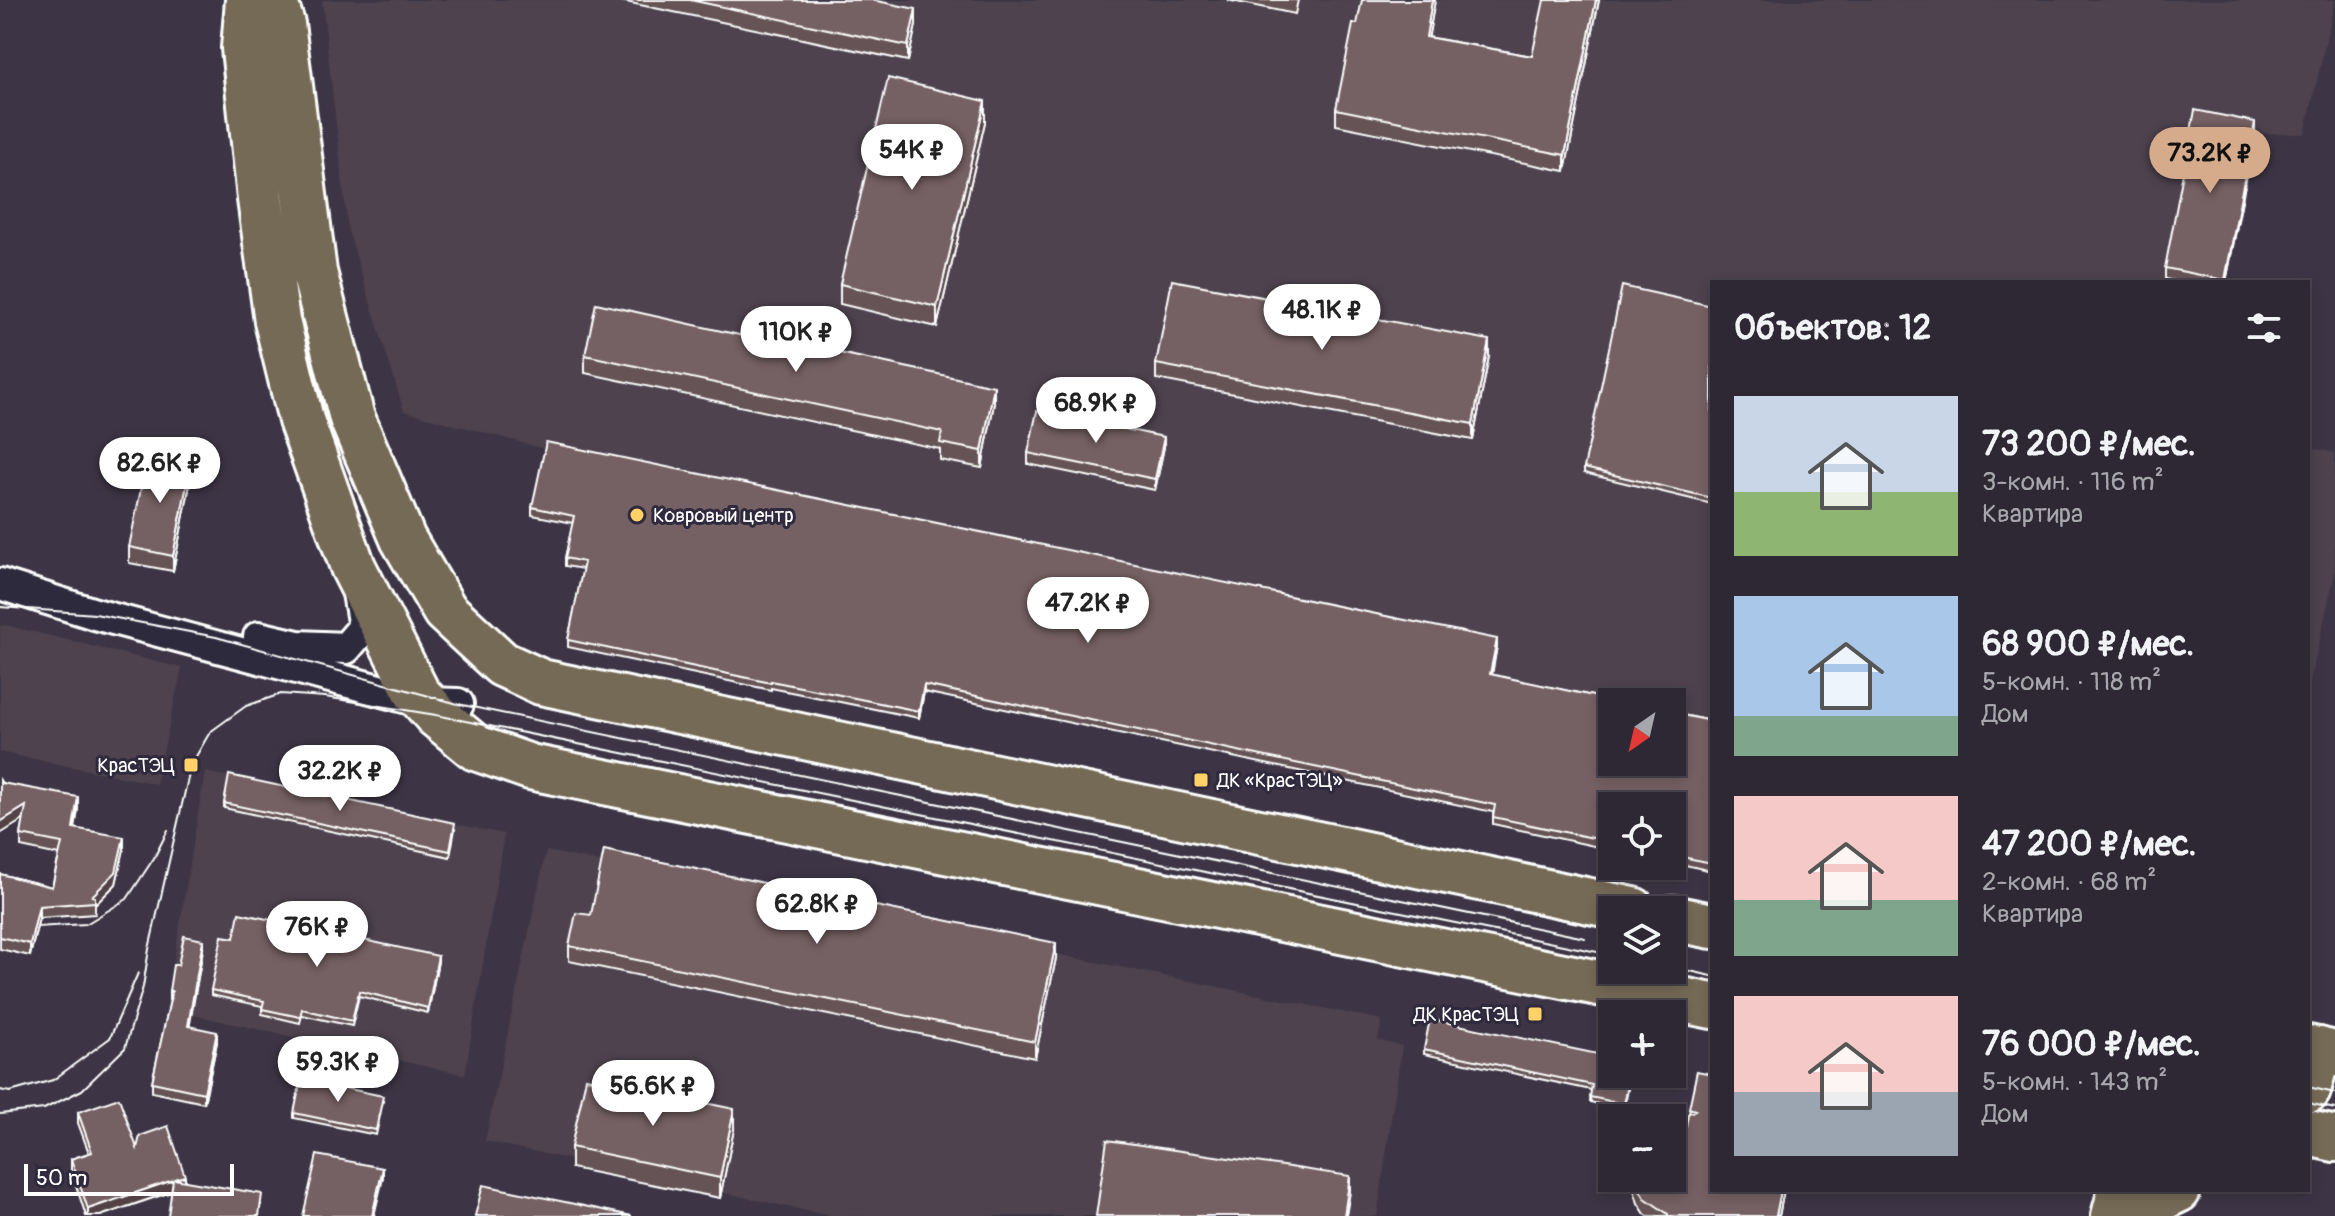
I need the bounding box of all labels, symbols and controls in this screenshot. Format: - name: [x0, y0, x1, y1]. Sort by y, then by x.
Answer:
- pin: 54K ₽: [856, 124, 968, 192]
- pin: 73.2K ₽: [2136, 127, 2284, 195]
- text: 54K ₽: [879, 134, 945, 166]
- text: 73.2K ₽: [2167, 137, 2253, 169]
- pin: 48.1K ₽: [1248, 284, 1396, 352]
- text: 48.1K ₽: [1282, 294, 1362, 326]
- pin: 110K ₽: [731, 306, 861, 374]
- icon: filters: [2242, 306, 2286, 350]
- text: Объектов: 12: [1734, 307, 1931, 350]
- text: 110K ₽: [758, 316, 834, 348]
- pin: 68.9K ₽: [1022, 377, 1170, 445]
- text: 68.9K ₽: [1054, 387, 1138, 419]
- text: 73 200 ₽/мес.: [1982, 423, 2196, 466]
- icon: home: [1798, 428, 1894, 524]
- pin: 82.6K ₽: [86, 437, 234, 505]
- text: 82.6K ₽: [117, 447, 203, 479]
- text: 3-комн. · 116 m²: [1982, 466, 2164, 498]
- text: Квартира: [1982, 498, 2083, 530]
- place label: Ковровый центр: [653, 503, 794, 528]
- marker: Ковровый центр: [628, 506, 646, 524]
- pin: 47.2K ₽: [1014, 577, 1162, 645]
- text: 47.2K ₽: [1045, 587, 1131, 619]
- text: 68 900 ₽/мес.: [1982, 623, 2194, 666]
- icon: home: [1798, 628, 1894, 724]
- text: 5-комн. · 118 m²: [1982, 666, 2161, 698]
- north arrow: [1598, 688, 1686, 776]
- map controls: [1598, 688, 1686, 1192]
- text: Дом: [1982, 698, 2029, 730]
- pin: 32.2K ₽: [266, 745, 414, 813]
- place label: КрасТЭЦ: [97, 753, 175, 778]
- text: 32.2K ₽: [297, 755, 383, 787]
- marker: КрасТЭЦ: [182, 756, 200, 774]
- place label: ДК «КрасТЭЦ»: [1216, 768, 1343, 793]
- marker: ДК «КрасТЭЦ»: [1192, 771, 1210, 789]
- button: locate: [1598, 792, 1686, 880]
- text: 47 200 ₽/мес.: [1982, 823, 2196, 866]
- icon: home: [1798, 828, 1894, 924]
- text: 2-комн. · 68 m²: [1982, 866, 2156, 898]
- pin: 62.8K ₽: [743, 878, 891, 946]
- text: 62.8K ₽: [774, 888, 860, 920]
- button: layers: [1598, 896, 1686, 984]
- text: Квартира: [1982, 898, 2083, 930]
- pin: 76K ₽: [261, 901, 373, 969]
- text: 76K ₽: [284, 911, 350, 943]
- button: +: [1598, 1000, 1686, 1088]
- place label: ДК КрасТЭЦ: [1412, 1002, 1519, 1027]
- marker: ДК КрасТЭЦ: [1526, 1005, 1544, 1023]
- text: 76 000 ₽/мес.: [1982, 1023, 2201, 1066]
- icon: home: [1798, 1028, 1894, 1124]
- pin: 59.3K ₽: [264, 1036, 412, 1104]
- text: 59.3K ₽: [296, 1046, 380, 1078]
- pin: 56.6K ₽: [579, 1060, 727, 1128]
- text: 5-комн. · 143 m²: [1982, 1066, 2167, 1098]
- text: 56.6K ₽: [610, 1070, 696, 1102]
- text: Дом: [1982, 1098, 2029, 1130]
- button: −: [1598, 1104, 1686, 1192]
- scale bar: [24, 1160, 234, 1196]
- text: 50 m: [36, 1164, 87, 1192]

